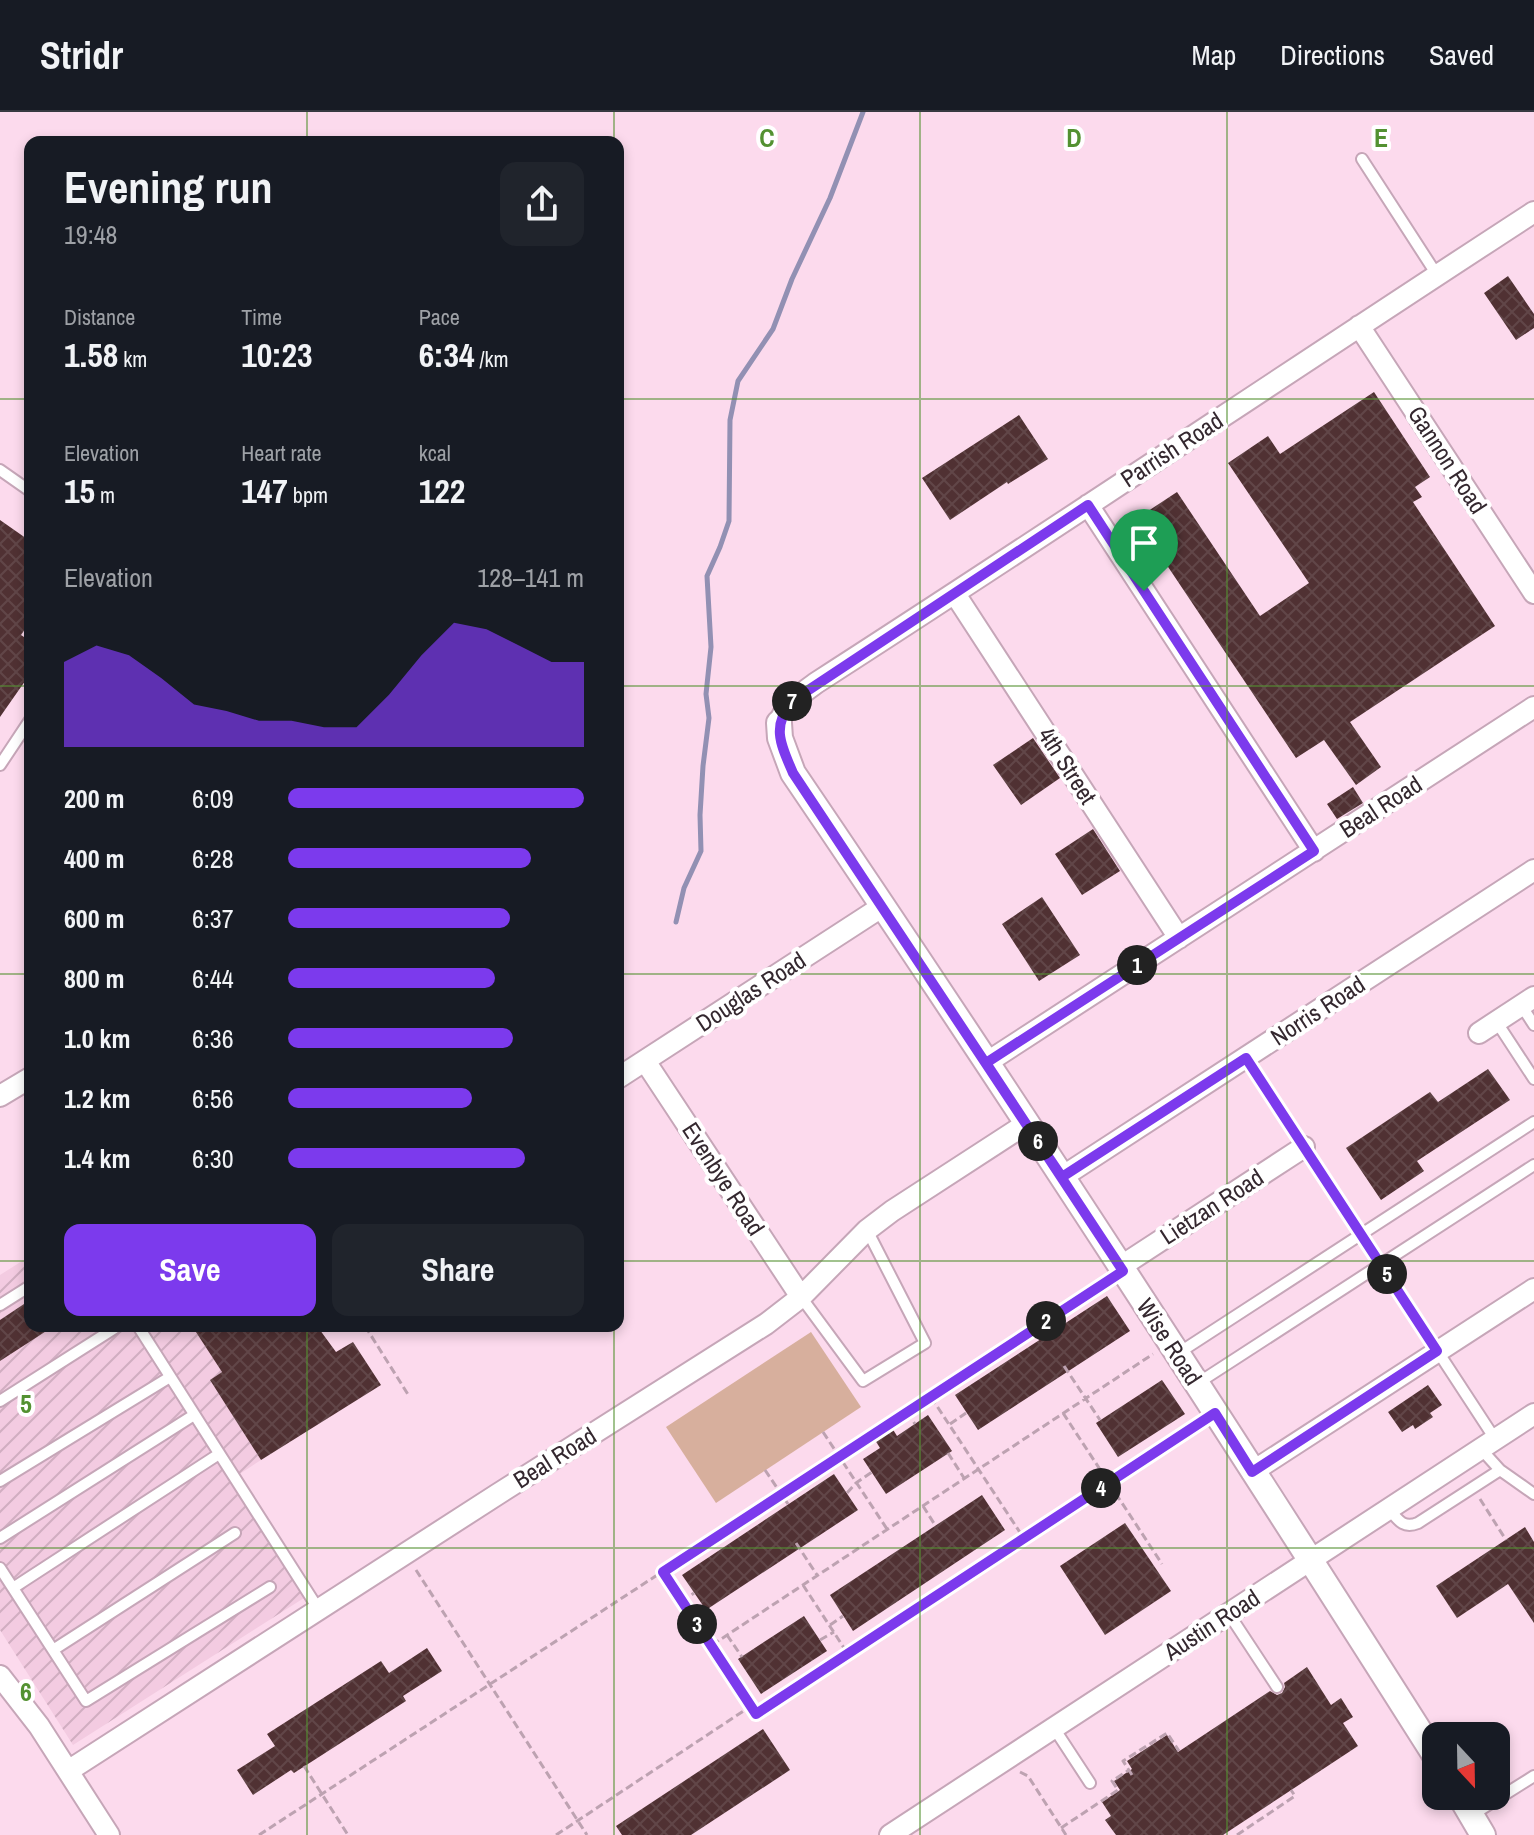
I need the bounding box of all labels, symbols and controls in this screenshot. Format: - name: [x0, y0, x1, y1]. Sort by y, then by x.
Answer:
- text: Stridr: [40, 30, 123, 81]
- text: Map: [1192, 36, 1236, 74]
- text: Directions: [1280, 36, 1385, 74]
- text: Saved: [1429, 36, 1494, 74]
- text: C: [759, 120, 775, 155]
- text: D: [1066, 120, 1082, 155]
- text: E: [1374, 120, 1388, 155]
- text: Evening run: [64, 157, 273, 217]
- button: share: [500, 162, 584, 246]
- text: 19:48: [64, 217, 117, 252]
- text: Distance: [64, 302, 135, 332]
- text: Time: [241, 302, 282, 332]
- text: Pace: [419, 302, 460, 332]
- text: 1.58: [64, 332, 118, 378]
- text: 10:23: [241, 332, 313, 378]
- text: 6:34: [419, 332, 474, 378]
- text: km: [118, 344, 147, 374]
- text: /km: [474, 344, 509, 374]
- street label: Gannon Road: [1401, 399, 1495, 520]
- street label: Parrish Road: [1114, 404, 1229, 494]
- text: Elevation: [64, 438, 139, 468]
- text: Heart rate: [241, 438, 322, 468]
- text: kcal: [419, 438, 451, 468]
- text: 15: [64, 468, 95, 514]
- text: 147: [241, 468, 288, 514]
- text: 122: [419, 468, 465, 514]
- text: m: [95, 480, 115, 510]
- text: bpm: [288, 480, 328, 510]
- pin: [1110, 509, 1178, 591]
- icon: arrive: [1122, 521, 1166, 565]
- text: Elevation: [64, 560, 153, 595]
- text: 128–141 m: [477, 560, 584, 595]
- pin: 7: [772, 681, 812, 721]
- text: 7: [787, 686, 797, 716]
- street label: 4th Street: [1031, 721, 1105, 810]
- street label: Beal Road: [1333, 768, 1428, 845]
- text: 200 m: [64, 781, 124, 816]
- text: 6:09: [192, 781, 234, 816]
- text: 400 m: [64, 841, 124, 876]
- text: 6:28: [192, 841, 234, 876]
- text: 600 m: [64, 901, 124, 936]
- text: 6:37: [192, 901, 234, 936]
- street label: Douglas Road: [689, 944, 811, 1039]
- pin: 1: [1117, 945, 1157, 985]
- text: 1: [1132, 950, 1142, 980]
- text: 800 m: [64, 961, 124, 996]
- text: 6:44: [192, 961, 234, 996]
- street label: Norris Road: [1264, 968, 1371, 1052]
- text: 1.0 km: [64, 1021, 130, 1056]
- text: 6:36: [192, 1021, 234, 1056]
- text: 1.2 km: [64, 1081, 130, 1116]
- text: 6:56: [192, 1081, 234, 1116]
- street label: Evenbye Road: [675, 1116, 772, 1241]
- pin: 6: [1018, 1121, 1058, 1161]
- text: 6: [1033, 1126, 1043, 1156]
- text: 1.4 km: [64, 1141, 130, 1176]
- text: 6:30: [192, 1141, 234, 1176]
- street label: Lietzan Road: [1154, 1161, 1269, 1251]
- button: Save: [64, 1224, 316, 1316]
- button: Share: [332, 1224, 584, 1316]
- pin: 5: [1367, 1254, 1407, 1294]
- text: 5: [1382, 1259, 1392, 1289]
- street label: Wise Road: [1130, 1292, 1210, 1391]
- pin: 2: [1026, 1301, 1066, 1341]
- text: 2: [1041, 1306, 1051, 1336]
- text: 5: [20, 1386, 32, 1421]
- street label: Beal Road: [507, 1419, 602, 1495]
- pin: 4: [1081, 1468, 1121, 1508]
- text: 4: [1096, 1473, 1106, 1503]
- street label: Austin Road: [1156, 1581, 1266, 1668]
- pin: 3: [677, 1604, 717, 1644]
- text: 3: [692, 1609, 702, 1639]
- text: 6: [20, 1674, 32, 1709]
- north arrow: [1422, 1722, 1510, 1810]
- map controls: [1422, 1722, 1510, 1810]

